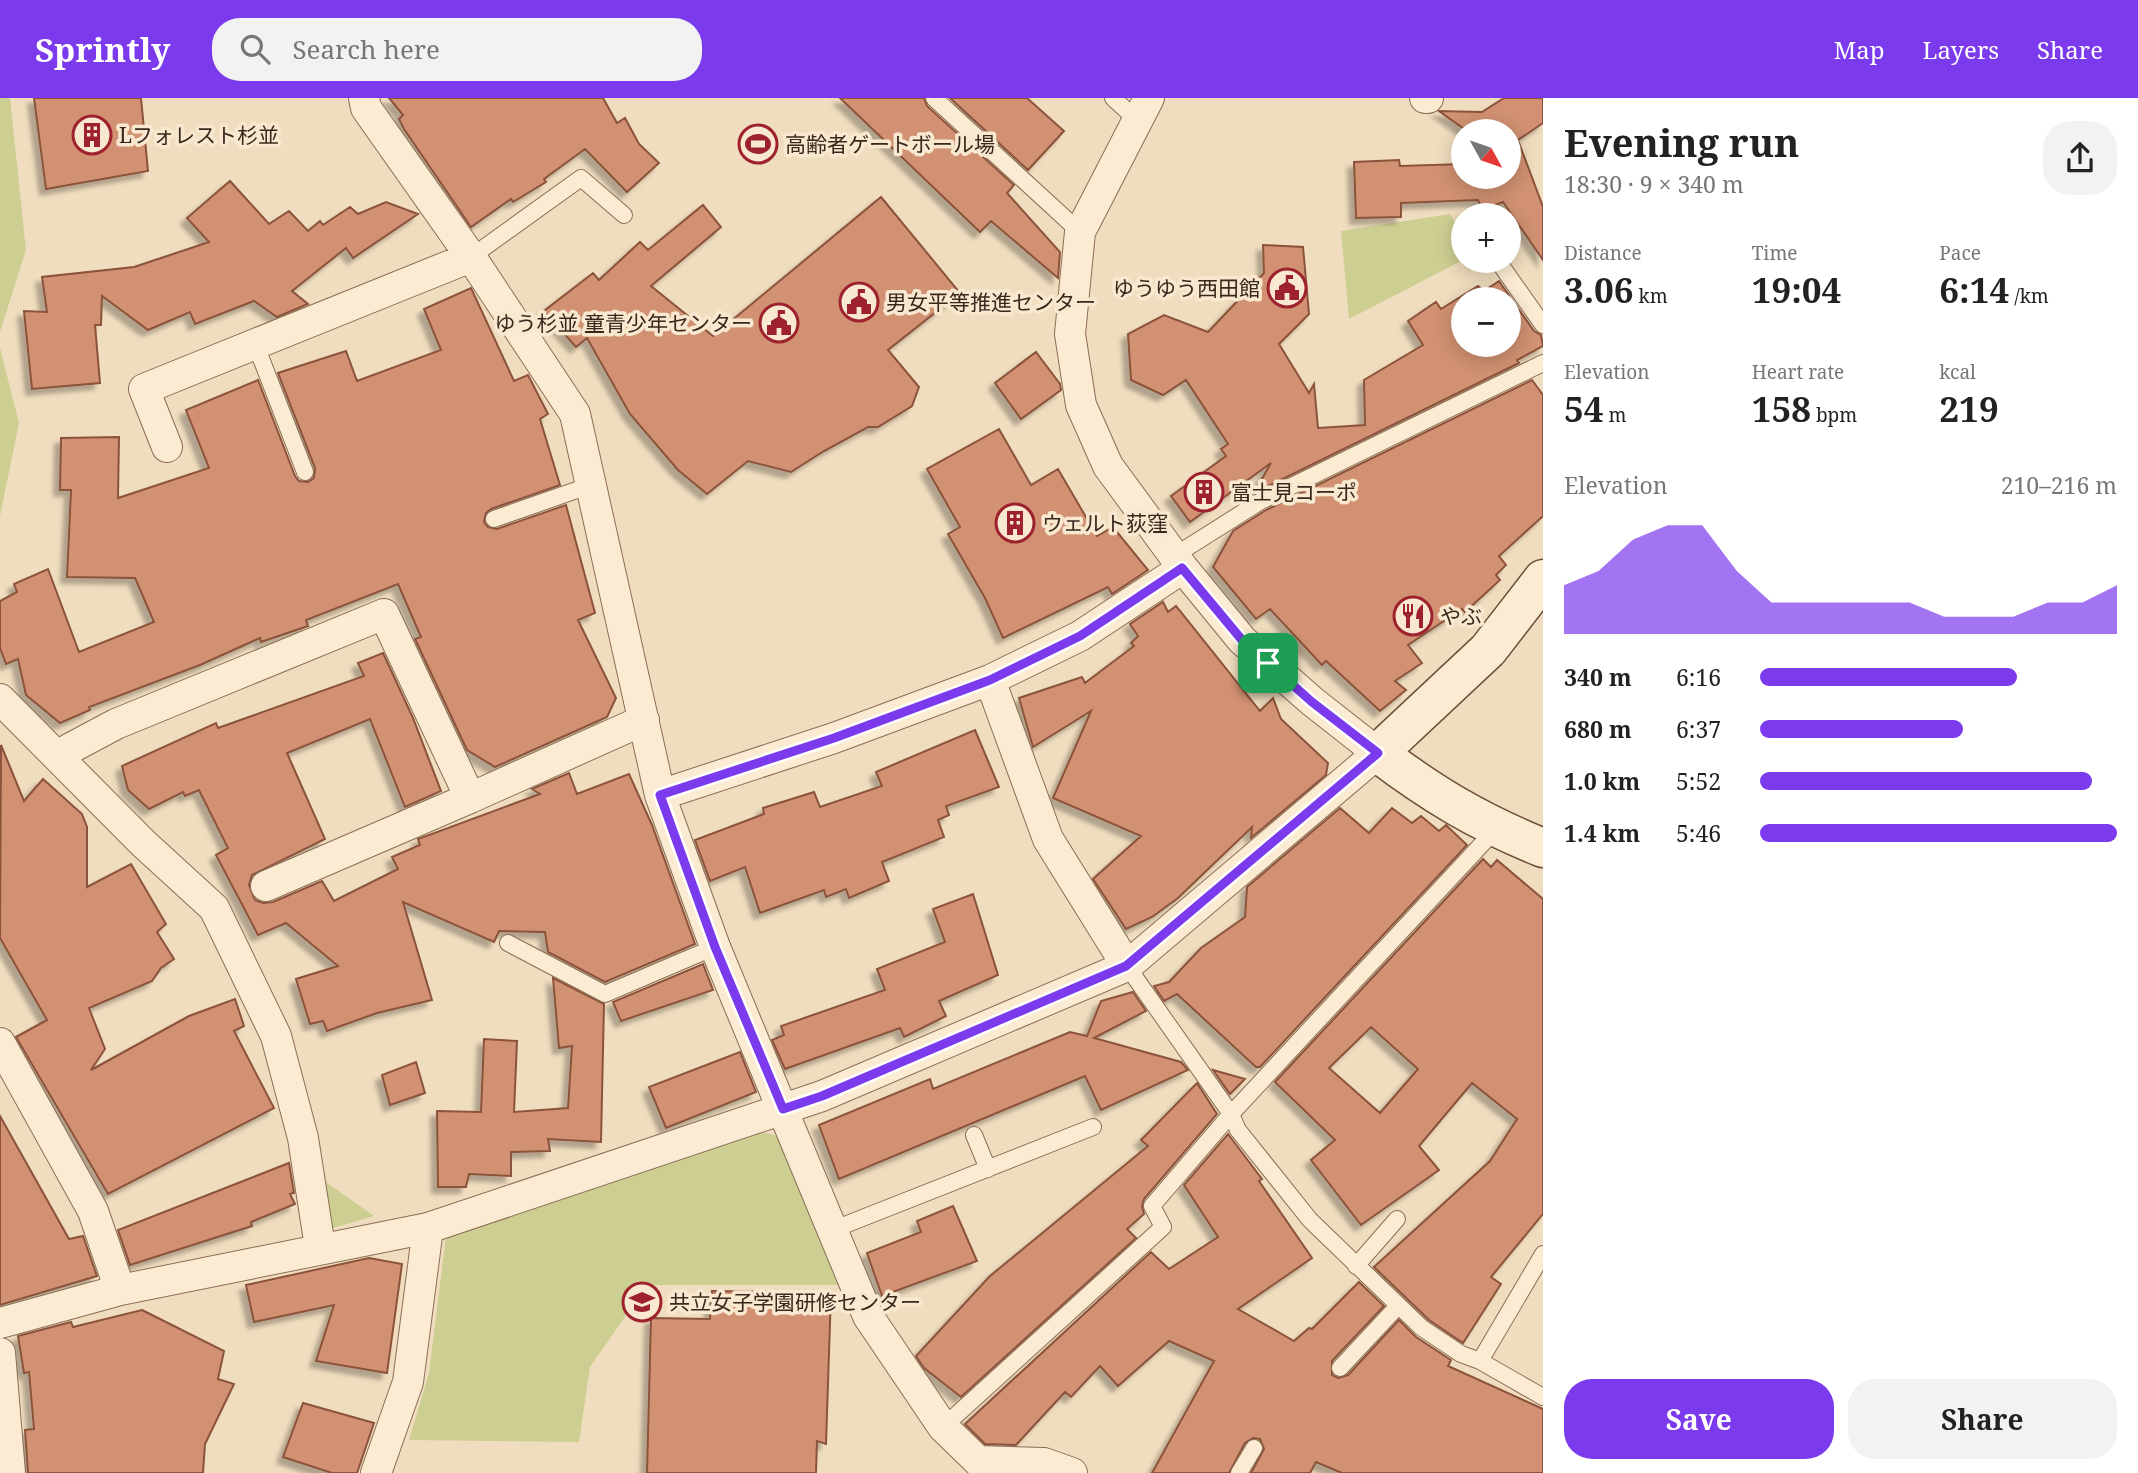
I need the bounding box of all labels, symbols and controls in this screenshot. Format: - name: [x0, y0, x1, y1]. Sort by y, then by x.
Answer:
- search box: [212, 18, 702, 81]
- text: Sprintly: [35, 27, 170, 72]
- icon: search: [236, 30, 274, 68]
- text: Search here: [292, 31, 440, 67]
- text: Map: [1834, 33, 1885, 66]
- text: Layers: [1923, 33, 1999, 66]
- text: Share: [2037, 33, 2103, 66]
- building icon: Lフォレスト杉並: [71, 114, 113, 156]
- text: Evening run: [1564, 116, 1799, 168]
- north arrow: [1451, 119, 1521, 189]
- map controls: [1451, 119, 1521, 357]
- place label: Lフォレスト杉並: [119, 121, 279, 149]
- button: share: [2043, 121, 2117, 195]
- sports icon: 高齢者ゲートボール場: [737, 123, 779, 165]
- place label: 高齢者ゲートボール場: [785, 130, 995, 158]
- text: 18:30 · 9 × 340 m: [1564, 168, 1744, 200]
- button: +: [1451, 203, 1521, 273]
- text: Distance: [1564, 240, 1642, 266]
- text: Time: [1752, 240, 1798, 266]
- text: Pace: [1939, 240, 1981, 266]
- text: 3.06: [1564, 266, 1634, 313]
- text: 19:04: [1752, 266, 1841, 313]
- text: 6:14: [1939, 266, 2009, 313]
- public building icon: ゆうゆう西田館: [1266, 267, 1308, 309]
- place label: ゆうゆう西田館: [1113, 274, 1260, 302]
- public building icon: 男女平等推進センター: [838, 281, 880, 323]
- text: km: [1634, 283, 1668, 309]
- text: /km: [2009, 283, 2049, 309]
- button: −: [1451, 287, 1521, 357]
- place label: 男女平等推進センター: [886, 288, 1096, 316]
- public building icon: ゆう杉並 童青少年センター: [758, 302, 800, 344]
- place label: ゆう杉並 童青少年センター: [495, 309, 752, 337]
- text: Elevation: [1564, 359, 1650, 385]
- text: Heart rate: [1752, 359, 1844, 385]
- text: kcal: [1939, 359, 1976, 385]
- text: 54: [1564, 385, 1604, 432]
- text: 158: [1752, 385, 1811, 432]
- text: 219: [1939, 385, 1999, 432]
- text: m: [1604, 402, 1626, 428]
- text: bpm: [1811, 402, 1857, 428]
- text: Elevation: [1564, 469, 1668, 501]
- text: 210–216 m: [2001, 469, 2117, 501]
- building icon: 富士見コーポ: [1183, 471, 1225, 513]
- place label: 富士見コーポ: [1231, 478, 1357, 506]
- building icon: ウェルト荻窪: [994, 502, 1036, 544]
- place label: ウェルト荻窪: [1042, 509, 1168, 537]
- restaurant icon: やぶ: [1392, 595, 1434, 637]
- place label: やぶ: [1440, 602, 1482, 630]
- pin: [1238, 633, 1298, 693]
- icon: arrive: [1249, 644, 1287, 682]
- text: 340 m: [1564, 661, 1632, 693]
- text: 6:16: [1676, 661, 1721, 693]
- text: 680 m: [1564, 713, 1632, 745]
- text: 6:37: [1676, 713, 1721, 745]
- text: 1.0 km: [1564, 765, 1640, 797]
- text: 5:52: [1676, 765, 1721, 797]
- text: 1.4 km: [1564, 817, 1640, 849]
- text: 5:46: [1676, 817, 1721, 849]
- school or university icon: 共立女子学園研修センター: [621, 1281, 663, 1323]
- place label: 共立女子学園研修センター: [669, 1288, 921, 1316]
- button: Save: [1564, 1379, 1834, 1459]
- button: Share: [1848, 1379, 2117, 1459]

